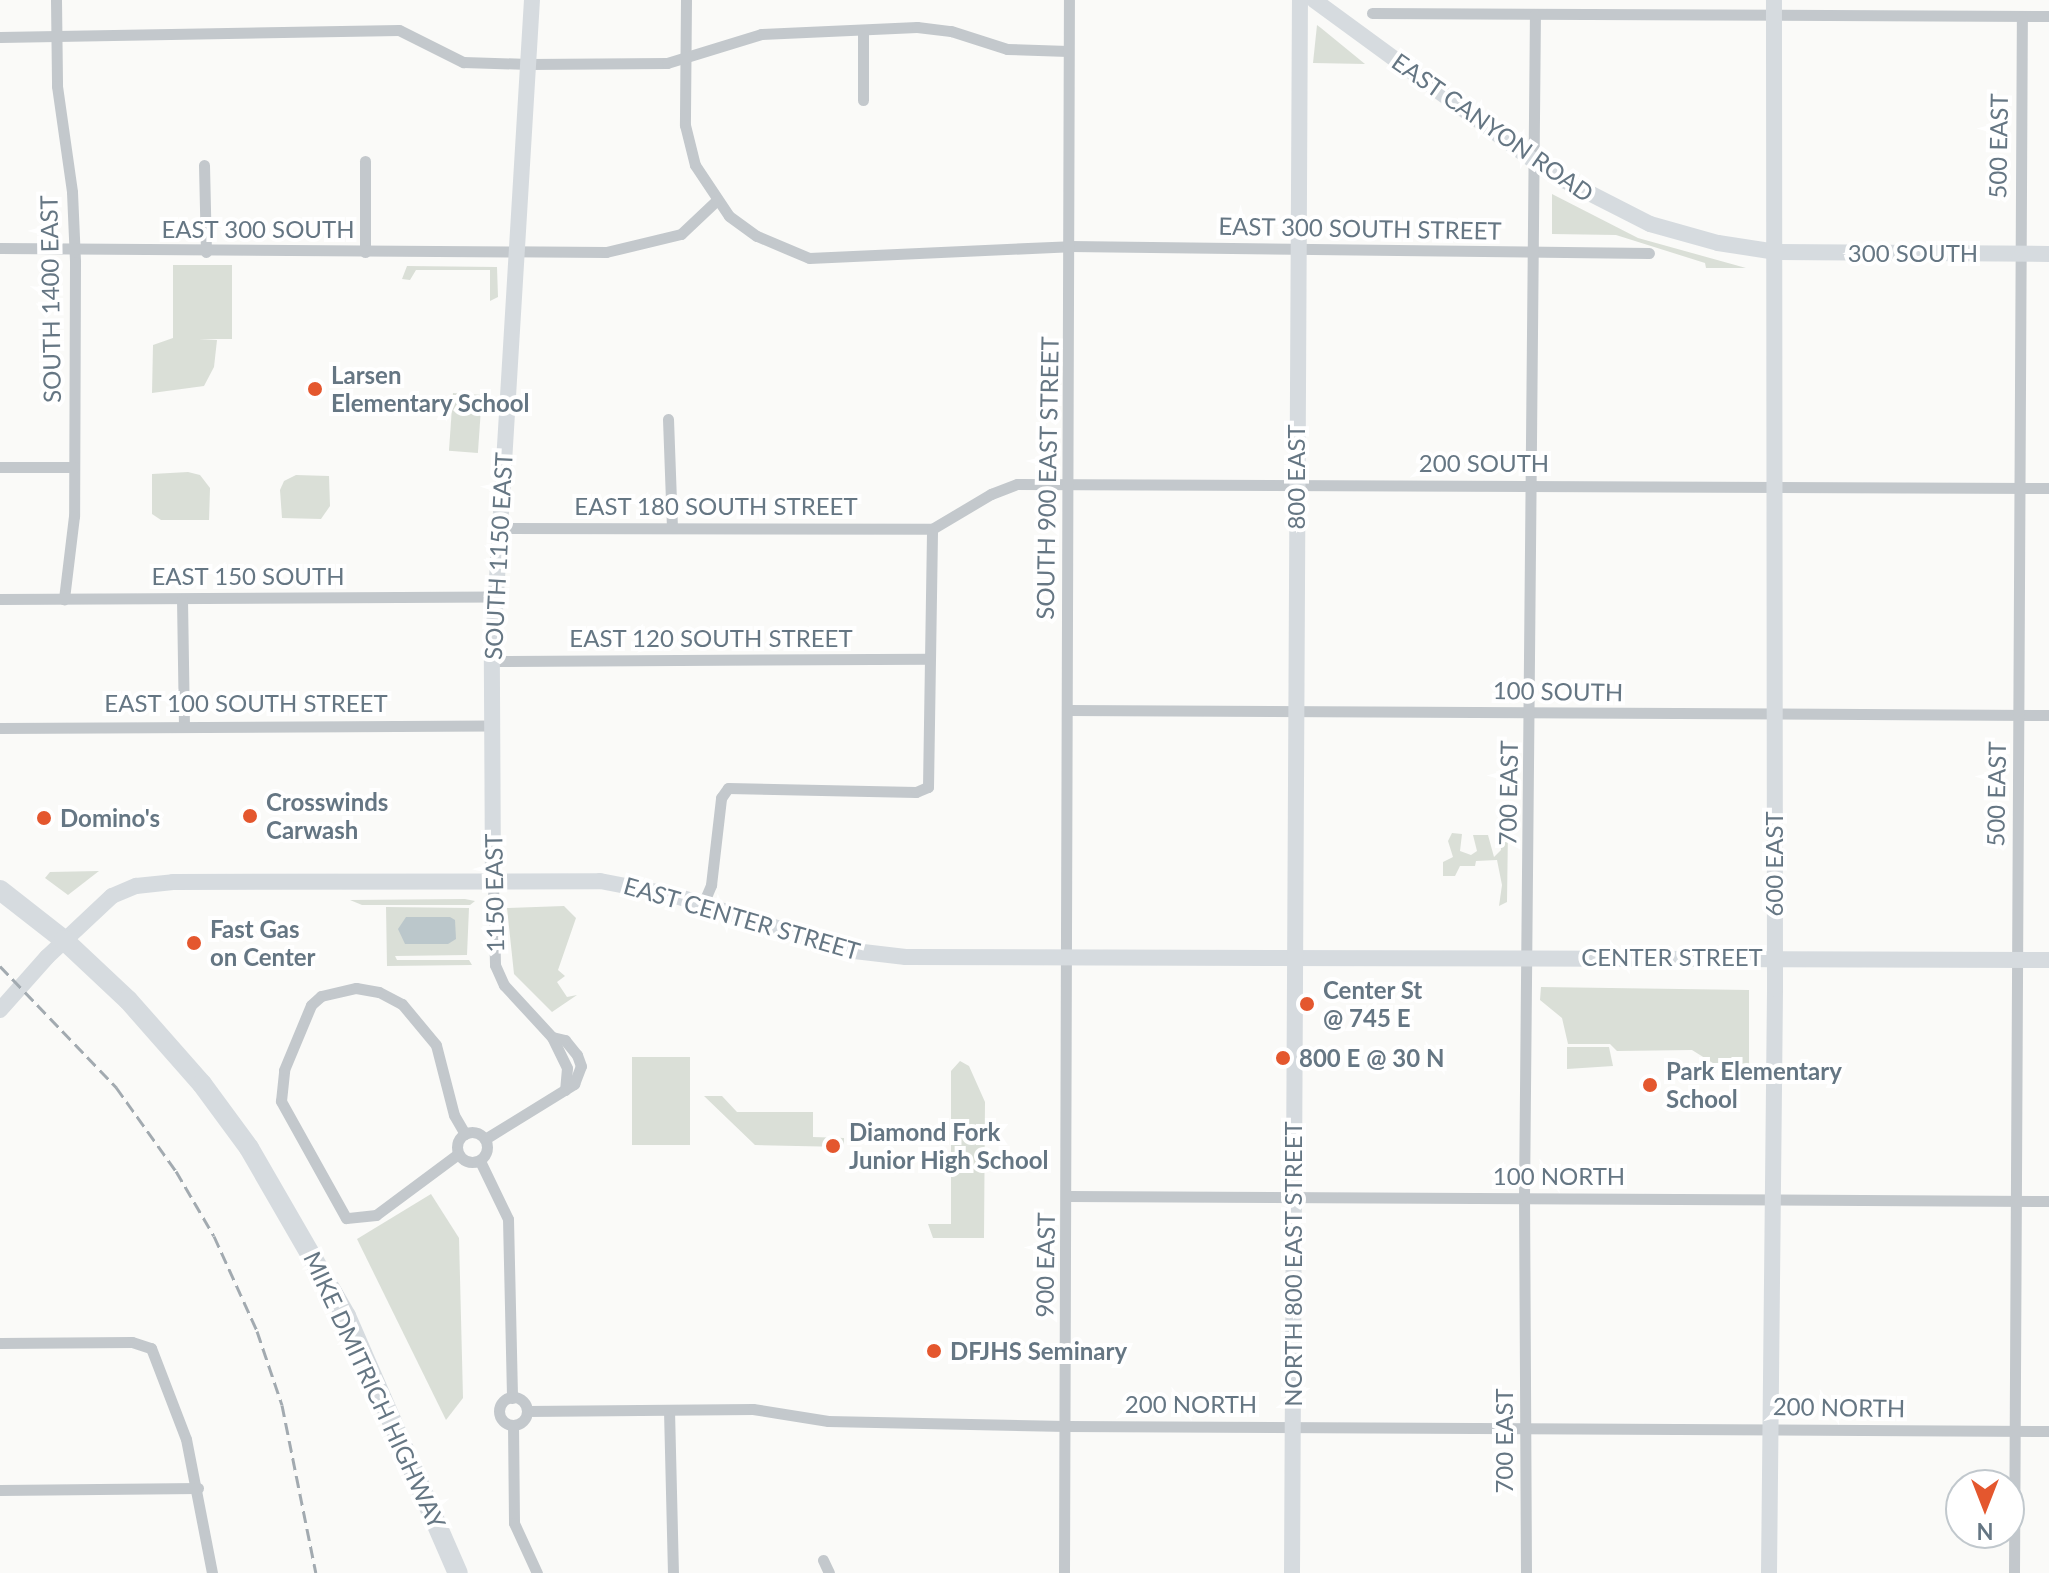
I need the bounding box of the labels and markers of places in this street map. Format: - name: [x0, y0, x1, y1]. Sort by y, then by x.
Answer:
- place label: Larsen Elementary School: [331, 361, 530, 417]
- marker: Larsen Elementary School: [306, 380, 324, 398]
- place label: Crosswinds Carwash: [266, 788, 388, 844]
- place label: Domino's: [60, 804, 160, 832]
- marker: Crosswinds Carwash: [241, 807, 259, 825]
- marker: Domino's: [35, 809, 53, 827]
- place label: Fast Gas on Center: [210, 915, 316, 971]
- marker: Fast Gas on Center: [185, 934, 203, 952]
- place label: Center St @ 745 E: [1323, 976, 1423, 1032]
- marker: Center St @ 745 E: [1298, 995, 1316, 1013]
- place label: 800 E @ 30 N: [1299, 1044, 1444, 1072]
- marker: 800 E @ 30 N: [1274, 1049, 1292, 1067]
- place label: Park Elementary School: [1666, 1057, 1842, 1113]
- marker: Park Elementary School: [1641, 1076, 1659, 1094]
- place label: Diamond Fork Junior High School: [849, 1118, 1049, 1174]
- marker: Diamond Fork Junior High School: [824, 1137, 842, 1155]
- place label: DFJHS Seminary: [950, 1337, 1127, 1365]
- marker: DFJHS Seminary: [925, 1342, 943, 1360]

